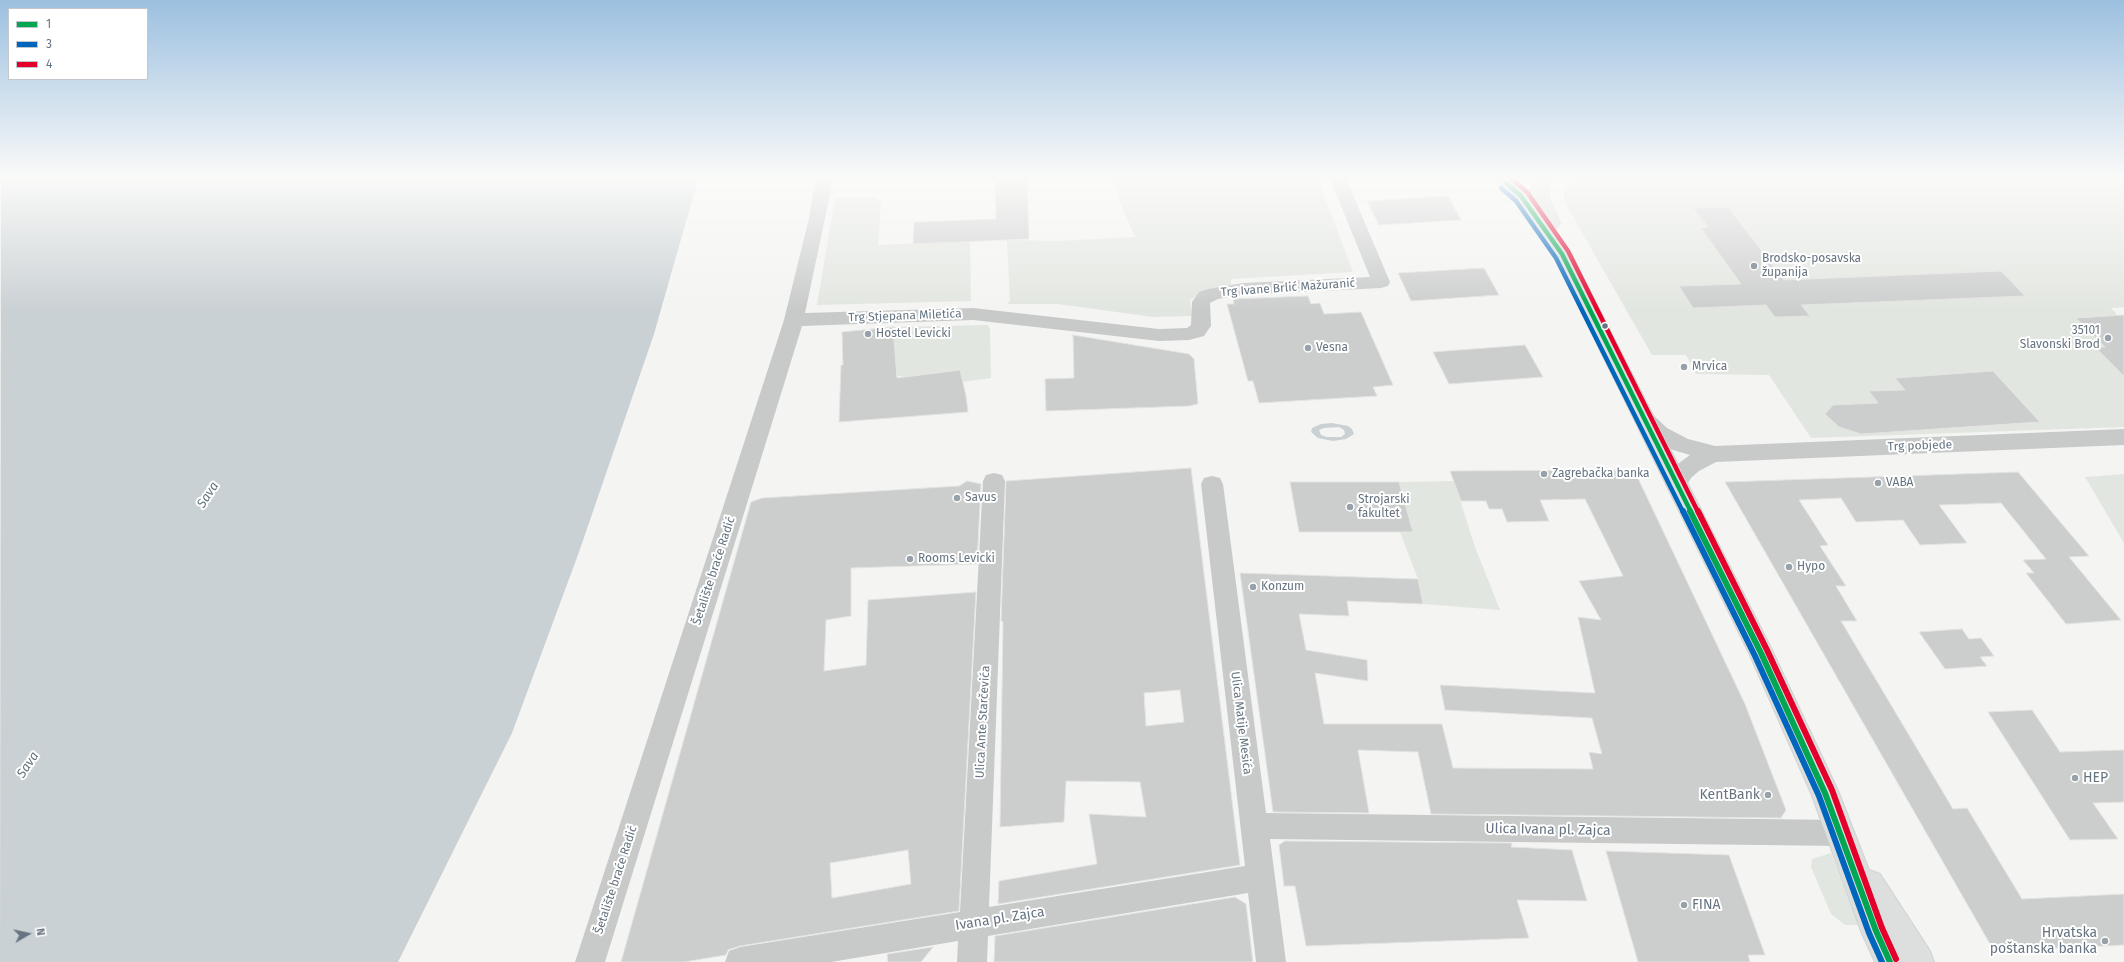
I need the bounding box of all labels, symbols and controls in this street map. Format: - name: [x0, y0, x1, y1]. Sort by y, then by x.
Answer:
- legend: [8, 8, 148, 80]
- text: 1: [46, 17, 51, 31]
- text: 3: [46, 37, 52, 51]
- text: 4: [46, 57, 52, 71]
- place label: Brodsko-posavska županija: [1762, 252, 1861, 280]
- marker: Brodsko-posavska županija: [1749, 261, 1759, 271]
- street label: Trg Ivane Brlić Mažuranić: [1220, 276, 1356, 300]
- street label: Trg Stjepana Miletića: [848, 307, 962, 325]
- unlabelled marker: [1600, 321, 1610, 331]
- place label: 35101 Slavonski Brod: [2020, 324, 2100, 352]
- place label: Hostel Levicki: [876, 327, 951, 341]
- marker: Hostel Levicki: [863, 329, 873, 339]
- marker: 35101 Slavonski Brod: [2103, 333, 2113, 343]
- place label: Vesna: [1316, 341, 1348, 355]
- marker: Vesna: [1303, 343, 1313, 353]
- place label: Mrvica: [1692, 360, 1727, 374]
- marker: Mrvica: [1679, 362, 1689, 372]
- street label: Trg pobjede: [1887, 438, 1953, 454]
- place label: Zagrebačka banka: [1552, 467, 1650, 481]
- marker: Zagrebačka banka: [1539, 469, 1549, 479]
- place label: VABA: [1886, 476, 1913, 490]
- marker: VABA: [1873, 478, 1883, 488]
- water label: Sava: [194, 479, 222, 511]
- place label: Savus: [965, 491, 996, 505]
- marker: Savus: [952, 493, 962, 503]
- place label: Strojarski fakultet: [1358, 493, 1410, 521]
- marker: Strojarski fakultet: [1345, 502, 1355, 512]
- street label: Šetalište braće Radić: [690, 515, 738, 627]
- place label: Rooms Levicki: [918, 552, 995, 566]
- marker: Rooms Levicki: [905, 554, 915, 564]
- place label: Hypo: [1797, 560, 1825, 574]
- marker: Hypo: [1784, 562, 1794, 572]
- place label: Konzum: [1261, 580, 1304, 594]
- marker: Konzum: [1248, 582, 1258, 592]
- street label: Ulica Ante Starčevića: [973, 665, 993, 779]
- street label: Ulica Matije Mesića: [1228, 671, 1254, 775]
- water label: Sava: [14, 749, 42, 781]
- place label: HEP: [2083, 770, 2108, 786]
- marker: HEP: [2070, 773, 2080, 783]
- place label: KentBank: [1700, 787, 1760, 803]
- marker: KentBank: [1763, 790, 1773, 800]
- street label: Ulica Ivana pl. Zajca: [1485, 821, 1611, 839]
- street label: Šetalište braće Radić: [592, 824, 640, 936]
- place label: FINA: [1692, 897, 1721, 913]
- marker: FINA: [1679, 900, 1689, 910]
- street label: Ivana pl. Zajca: [954, 904, 1046, 934]
- north arrow: [8, 914, 48, 954]
- place label: Hrvatska poštanska banka: [1990, 925, 2097, 958]
- text: N: [33, 927, 47, 937]
- marker: Hrvatska poštanska banka: [2100, 936, 2110, 946]

